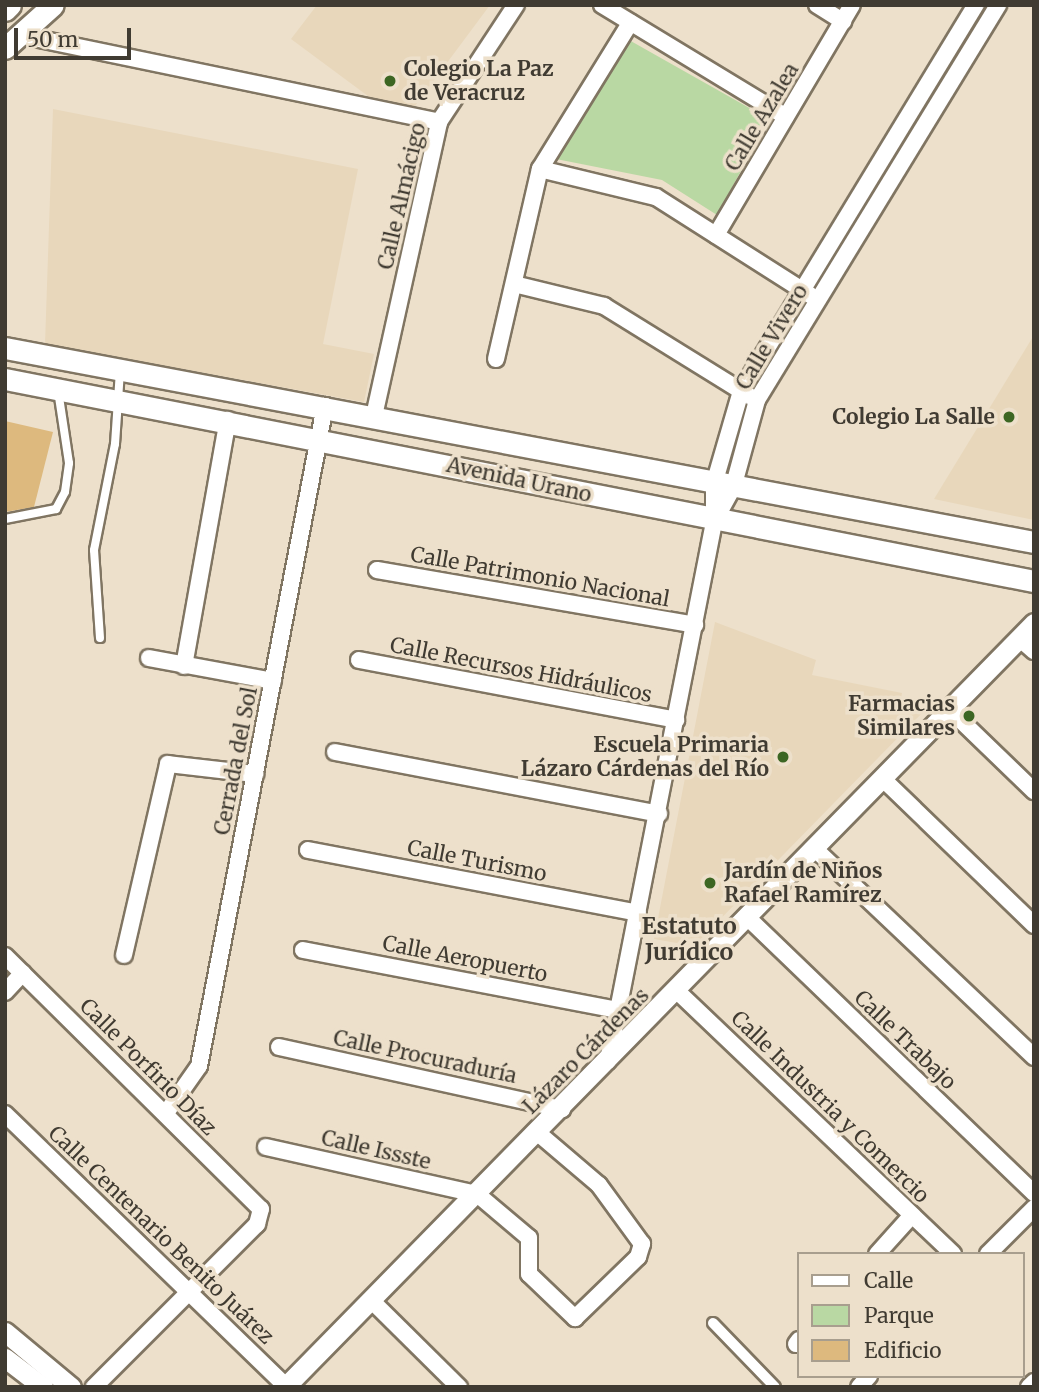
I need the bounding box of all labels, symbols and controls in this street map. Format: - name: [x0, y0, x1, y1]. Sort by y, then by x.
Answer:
- scale bar: [18, 14, 135, 58]
- text: 50 m: [27, 26, 78, 53]
- place label: Colegio La Paz de Veracruz: [404, 56, 554, 106]
- street label: Calle Azalea: [720, 59, 804, 175]
- marker: Colegio La Paz de Veracruz: [382, 73, 398, 89]
- street label: Calle Almácigo: [373, 120, 431, 272]
- street label: Calle Vivero: [731, 280, 813, 394]
- place label: Colegio La Salle: [833, 404, 995, 430]
- marker: Colegio La Salle: [1001, 409, 1017, 425]
- street label: Avenida Urano: [444, 452, 594, 508]
- street label: Calle Patrimonio Nacional: [409, 542, 671, 612]
- street label: Calle Recursos Hidráulicos: [388, 632, 654, 708]
- street label: Cerrada del Sol: [209, 685, 263, 837]
- place label: Farmacias Similares: [848, 691, 955, 741]
- marker: Farmacias Similares: [961, 708, 977, 724]
- place label: Escuela Primaria Lázaro Cárdenas del Río: [521, 732, 769, 782]
- marker: Escuela Primaria Lázaro Cárdenas del Río: [775, 749, 791, 765]
- street label: Calle Turismo: [405, 835, 549, 887]
- place label: Jardín de Niños Rafael Ramírez: [724, 858, 882, 908]
- marker: Jardín de Niños Rafael Ramírez: [702, 875, 718, 891]
- district label: Estatuto Jurídico: [641, 912, 737, 966]
- street label: Calle Aeropuerto: [380, 931, 550, 987]
- street label: Lázaro Cárdenas: [518, 983, 654, 1119]
- street label: Calle Trabajo: [849, 985, 961, 1095]
- street label: Calle Porfirio Díaz: [75, 994, 221, 1140]
- street label: Calle Industria y Comercio: [726, 1006, 934, 1208]
- street label: Calle Procuraduría: [331, 1025, 519, 1089]
- street label: Calle Centenario Benito Juárez: [43, 1121, 279, 1349]
- street label: Calle Issste: [319, 1125, 433, 1175]
- legend: [797, 1252, 1025, 1378]
- text: Calle: [864, 1267, 913, 1294]
- text: Parque: [864, 1302, 934, 1329]
- text: Edificio: [864, 1337, 941, 1364]

